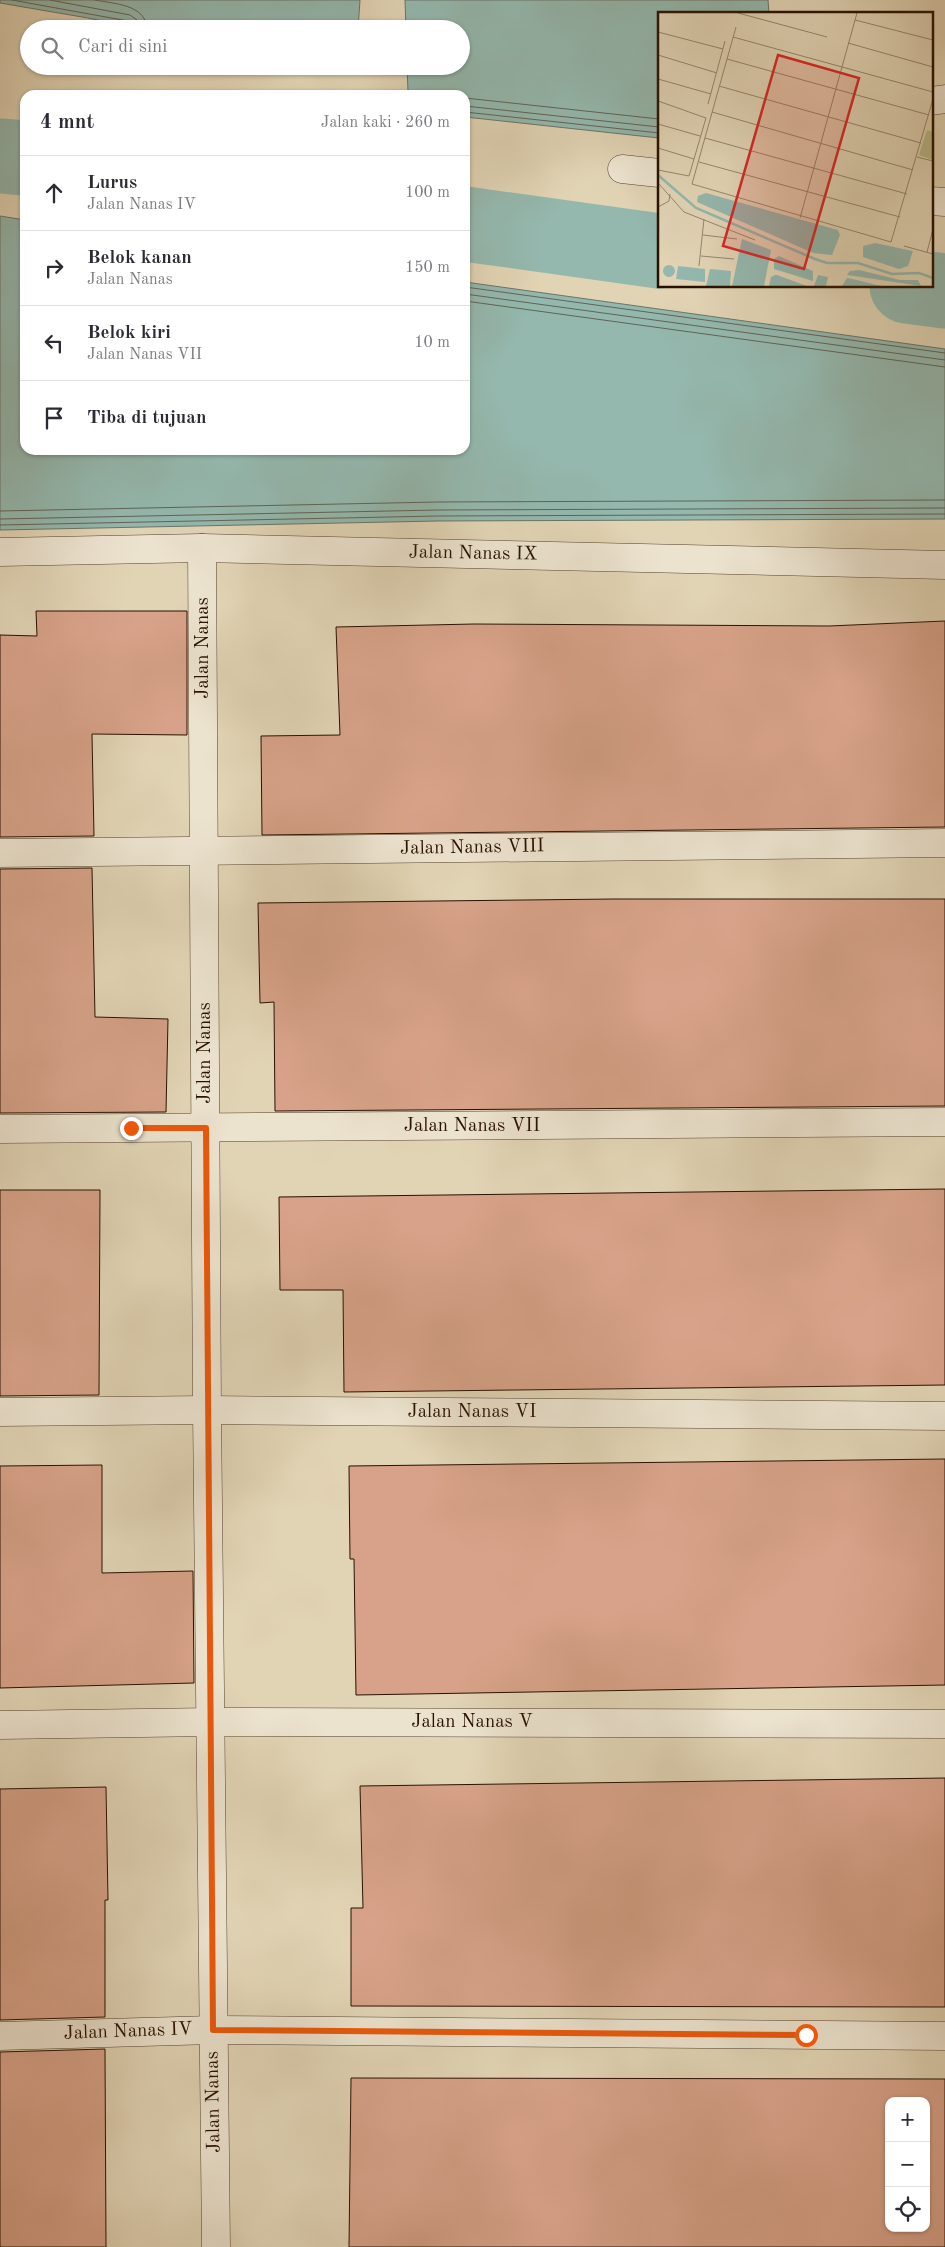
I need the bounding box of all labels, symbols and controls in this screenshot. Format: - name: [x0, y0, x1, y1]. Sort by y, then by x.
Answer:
- inset map: [658, 12, 932, 288]
- search box: [20, 20, 470, 75]
- icon: search: [38, 34, 66, 62]
- text: Cari di sini: [78, 38, 168, 57]
- text: 4 mnt: [40, 112, 94, 133]
- text: Jalan kaki · 260 m: [321, 115, 450, 131]
- text: Lurus: [87, 174, 137, 193]
- icon: ahead: [40, 179, 68, 207]
- text: 100 m: [405, 185, 450, 201]
- text: Jalan Nanas IV: [87, 197, 196, 213]
- text: Belok kanan: [87, 249, 192, 268]
- icon: right: [40, 254, 68, 282]
- text: 150 m: [405, 260, 450, 276]
- text: Jalan Nanas: [87, 272, 173, 288]
- text: Belok kiri: [87, 324, 171, 343]
- icon: left: [40, 329, 68, 357]
- text: 10 m: [414, 335, 450, 351]
- text: Jalan Nanas VII: [87, 347, 202, 363]
- icon: arrive: [40, 404, 68, 432]
- text: Tiba di tujuan: [87, 409, 207, 428]
- street label: Jalan Nanas IX: [408, 543, 538, 565]
- street label: Jalan Nanas: [194, 597, 213, 699]
- street label: Jalan Nanas VIII: [400, 837, 544, 859]
- street label: Jalan Nanas: [196, 1002, 215, 1104]
- route end: [120, 1117, 143, 1140]
- street label: Jalan Nanas VII: [404, 1117, 540, 1136]
- street label: Jalan Nanas VI: [407, 1403, 537, 1422]
- street label: Jalan Nanas V: [411, 1713, 533, 1732]
- street label: Jalan Nanas IV: [63, 2020, 193, 2044]
- route start: [795, 2024, 818, 2047]
- street label: Jalan Nanas: [204, 2051, 224, 2153]
- map controls: [885, 2097, 930, 2232]
- button: +: [885, 2097, 930, 2142]
- button: −: [885, 2142, 930, 2187]
- button: locate: [885, 2187, 930, 2232]

